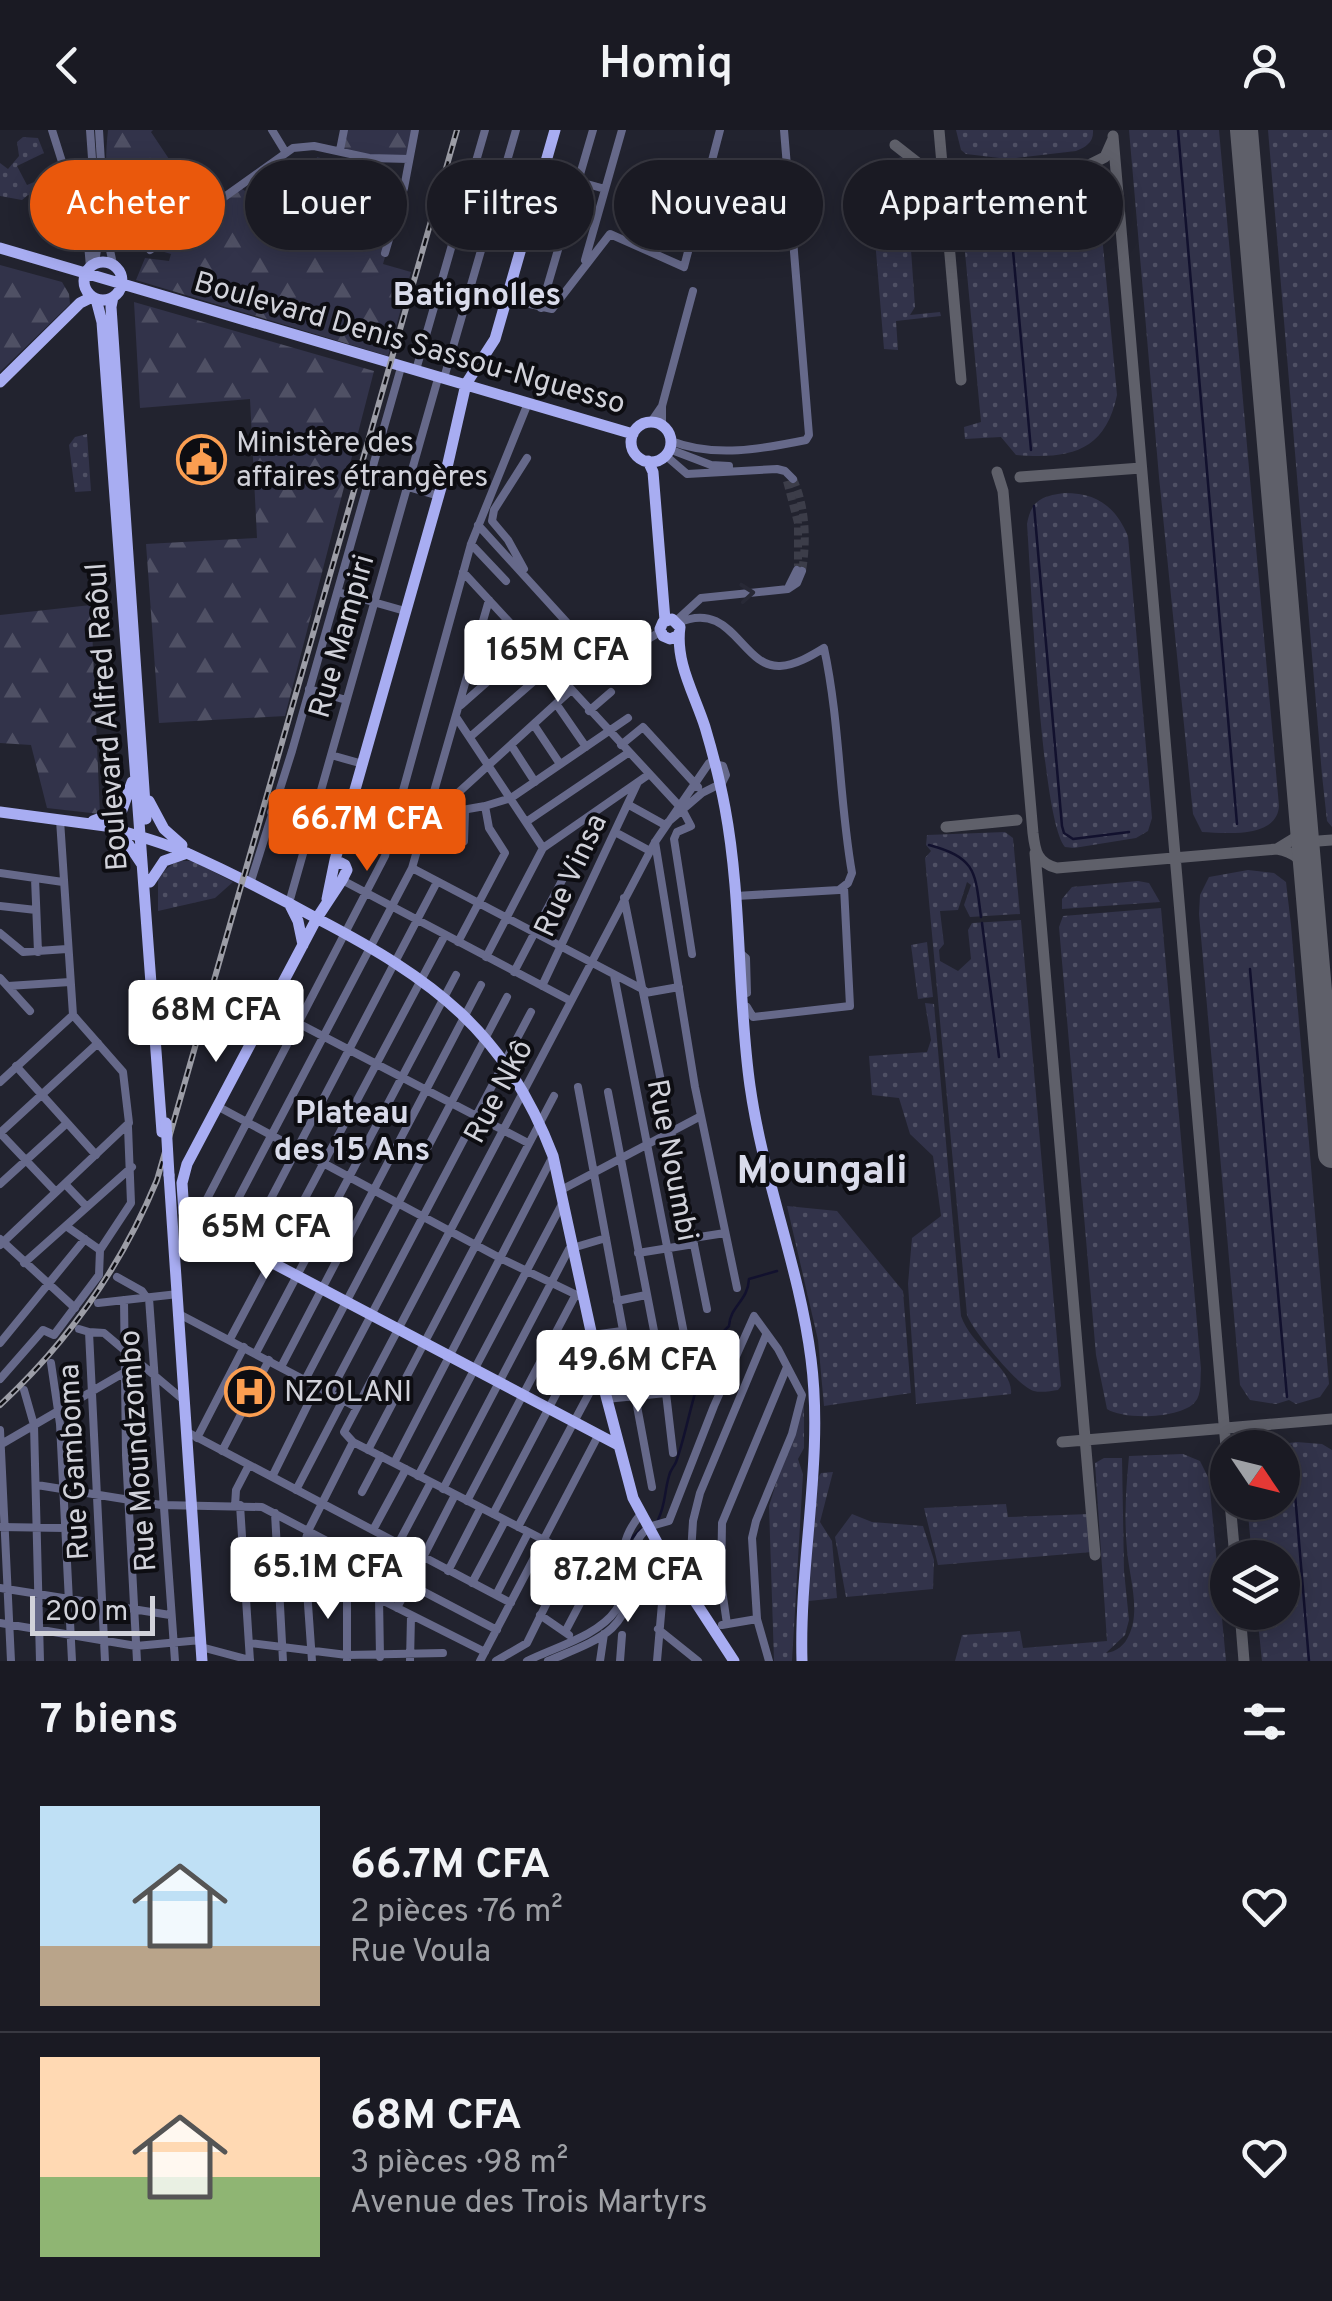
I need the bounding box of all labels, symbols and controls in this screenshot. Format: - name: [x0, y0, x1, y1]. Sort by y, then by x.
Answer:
- text: Homiq: [599, 37, 733, 94]
- icon: back: [40, 38, 95, 93]
- icon: person: [1237, 38, 1292, 93]
- chip: Acheter: [30, 160, 225, 250]
- chip: Louer: [245, 160, 407, 250]
- chip: Filtres: [427, 160, 594, 250]
- chip: Nouveau: [614, 160, 823, 250]
- chip: Appartement: [843, 160, 1123, 250]
- street label: Boulevard Denis Sassou-Nguesso: [189, 265, 629, 424]
- district label: Batignolles: [393, 277, 561, 317]
- place label: Ministère des affaires étrangères: [236, 426, 488, 497]
- public building icon: Ministère des affaires étrangères: [175, 433, 227, 485]
- street label: Rue Mampiri: [302, 551, 384, 723]
- street label: Boulevard Alfred Raôul: [79, 561, 138, 872]
- one-way arrow: [739, 583, 755, 605]
- pin: 165M CFA: [455, 620, 661, 705]
- text: 165M CFA: [486, 632, 630, 672]
- pin: 66.7M CFA: [253, 789, 481, 874]
- text: 66.7M CFA: [291, 801, 443, 841]
- street label: Rue Vinsa: [528, 808, 617, 944]
- pin: 68M CFA: [124, 980, 308, 1065]
- text: 68M CFA: [151, 992, 281, 1032]
- street label: Rue Nkô: [458, 1034, 543, 1150]
- street label: Rue Noumbi: [637, 1076, 704, 1245]
- district label: Plateau des 15 Ans: [274, 1095, 430, 1172]
- district label: Moungali: [736, 1148, 908, 1198]
- pin: 65M CFA: [174, 1197, 358, 1282]
- text: 65M CFA: [201, 1209, 331, 1249]
- street label: Rue Moundzombo: [113, 1329, 166, 1573]
- pin: 49.6M CFA: [524, 1330, 752, 1415]
- text: 49.6M CFA: [559, 1342, 717, 1382]
- street label: Rue Gamboma: [52, 1363, 99, 1561]
- hospital icon: NZOLANI: [223, 1365, 275, 1417]
- place label: NZOLANI: [284, 1375, 412, 1412]
- north arrow: [1210, 1430, 1300, 1520]
- map controls: [1210, 1430, 1300, 1630]
- pin: 65.1M CFA: [214, 1537, 442, 1622]
- pin: 87.2M CFA: [514, 1540, 742, 1625]
- button: layers: [1210, 1540, 1300, 1630]
- text: 65.1M CFA: [253, 1549, 403, 1589]
- text: 87.2M CFA: [552, 1552, 704, 1592]
- scale bar: [30, 1591, 155, 1636]
- text: 200 m: [45, 1595, 128, 1631]
- icon: filters: [1237, 1694, 1292, 1749]
- text: 7 biens: [40, 1695, 178, 1748]
- text: 66.7M CFA: [350, 1840, 550, 1893]
- icon: home: [120, 1846, 240, 1966]
- icon: heart: [1237, 1879, 1292, 1934]
- text: 2 pièces · 76 m²: [350, 1893, 563, 1933]
- text: Rue Voula: [350, 1933, 491, 1973]
- text: 68M CFA: [350, 2091, 522, 2144]
- icon: home: [120, 2097, 240, 2217]
- icon: heart: [1237, 2130, 1292, 2185]
- text: 3 pièces · 98 m²: [350, 2144, 568, 2184]
- text: Avenue des Trois Martyrs: [350, 2184, 708, 2224]

